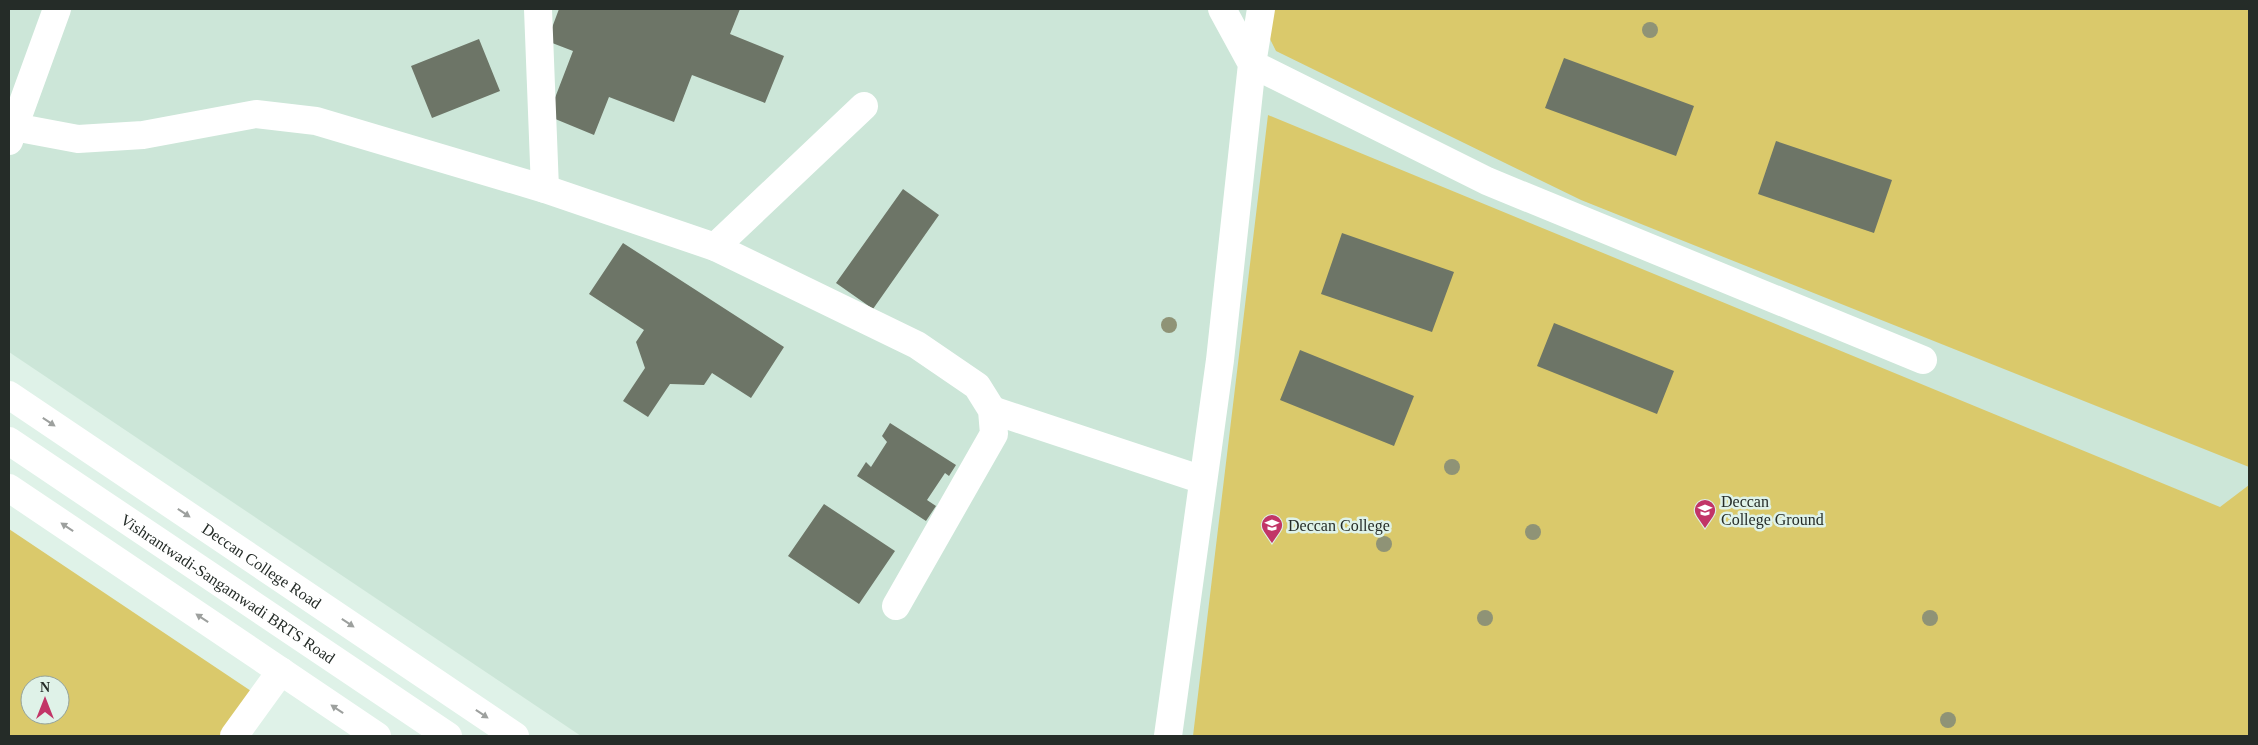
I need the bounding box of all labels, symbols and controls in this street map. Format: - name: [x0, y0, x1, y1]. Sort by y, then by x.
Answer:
- one-way arrow: [42, 417, 56, 427]
- place label: Deccan College Ground: [1721, 493, 1824, 529]
- school or university icon: Deccan College Ground: [1693, 498, 1717, 529]
- one-way arrow: [177, 508, 191, 518]
- street label: Vishrantwadi-Sangamwadi BRTS Road: [118, 511, 338, 667]
- school or university icon: Deccan College: [1260, 513, 1284, 544]
- place label: Deccan College: [1288, 517, 1390, 535]
- street label: Deccan College Road: [199, 520, 324, 612]
- one-way arrow: [61, 522, 74, 532]
- one-way arrow: [195, 613, 209, 623]
- one-way arrow: [341, 618, 354, 628]
- north arrow: [20, 675, 70, 725]
- text: N: [40, 680, 50, 695]
- one-way arrow: [330, 704, 344, 714]
- one-way arrow: [476, 709, 489, 719]

